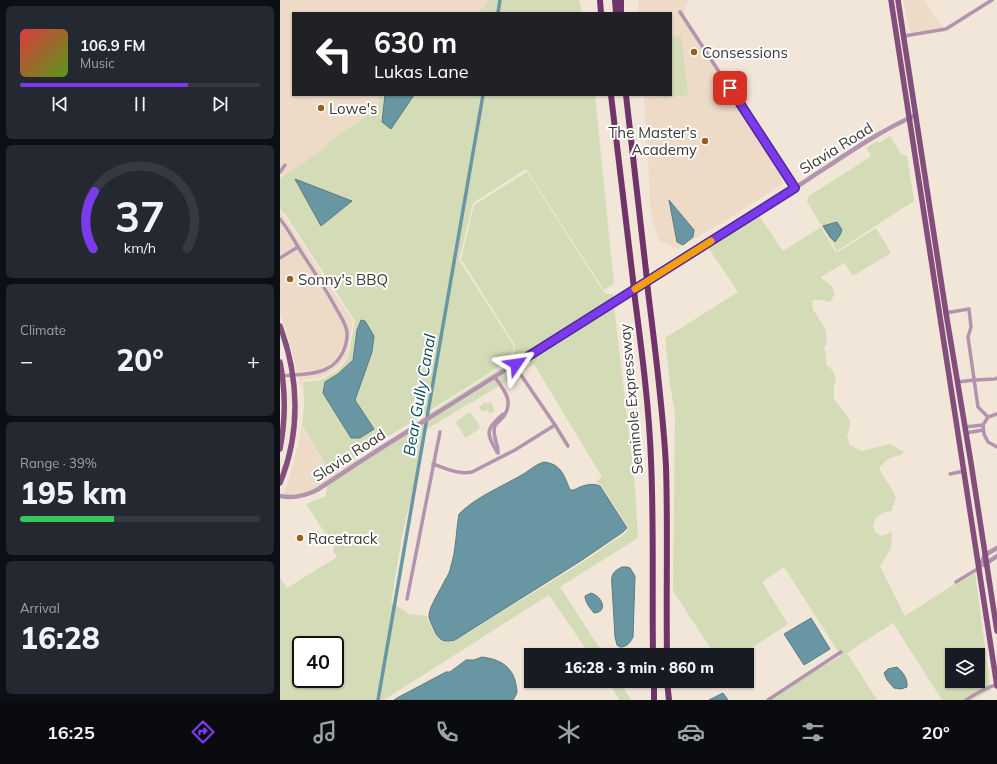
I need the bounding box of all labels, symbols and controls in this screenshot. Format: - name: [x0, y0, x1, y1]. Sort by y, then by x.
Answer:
- text: 630 m: [374, 25, 457, 60]
- icon: left: [308, 28, 360, 80]
- text: 106.9 FM: [80, 36, 145, 55]
- place label: Consessions: [702, 43, 788, 62]
- marker: Consessions: [689, 47, 699, 57]
- text: Music: [80, 55, 115, 71]
- text: Lukas Lane: [374, 60, 469, 83]
- pin: [713, 71, 747, 105]
- icon: arrive: [719, 77, 741, 99]
- icon: previous: [49, 93, 71, 115]
- icon: pause: [129, 93, 151, 115]
- icon: next: [209, 93, 231, 115]
- place label: Lowe's: [329, 99, 377, 118]
- marker: Lowe's: [316, 103, 326, 113]
- street label: Slavia Road: [796, 118, 876, 178]
- place label: The Master's Academy: [608, 123, 697, 159]
- marker: The Master's Academy: [700, 136, 710, 146]
- text: 37: [115, 190, 165, 242]
- text: km/h: [124, 239, 156, 257]
- place label: Sonny's BBQ: [298, 270, 388, 289]
- marker: Sonny's BBQ: [285, 274, 295, 284]
- text: Climate: [20, 322, 66, 338]
- street label: Seminole Expressway: [615, 323, 647, 475]
- water label: Bear Gully Canal: [398, 332, 440, 458]
- text: 20°: [116, 341, 164, 379]
- position arrow: [495, 343, 537, 385]
- text: −: [20, 347, 33, 375]
- text: +: [247, 347, 260, 375]
- street label: Slavia Road: [309, 424, 389, 486]
- text: Range · 39%: [20, 455, 97, 471]
- text: 195 km: [20, 474, 127, 512]
- place label: Racetrack: [308, 529, 378, 548]
- marker: Racetrack: [295, 533, 305, 543]
- text: Arrival: [20, 600, 60, 616]
- text: 16:28: [20, 619, 100, 657]
- speed limit sign: 40: [292, 636, 344, 688]
- map controls: [945, 648, 985, 688]
- button: layers: [945, 648, 985, 688]
- text: 16:28 · 3 min · 860 m: [564, 658, 714, 677]
- icon: directions: [189, 718, 217, 746]
- icon: music: [311, 718, 339, 746]
- icon: phone: [433, 718, 461, 746]
- icon: climate: [555, 718, 583, 746]
- icon: car: [677, 718, 705, 746]
- icon: filters: [799, 718, 827, 746]
- text: 16:25: [47, 721, 95, 744]
- text: 20°: [921, 721, 950, 744]

